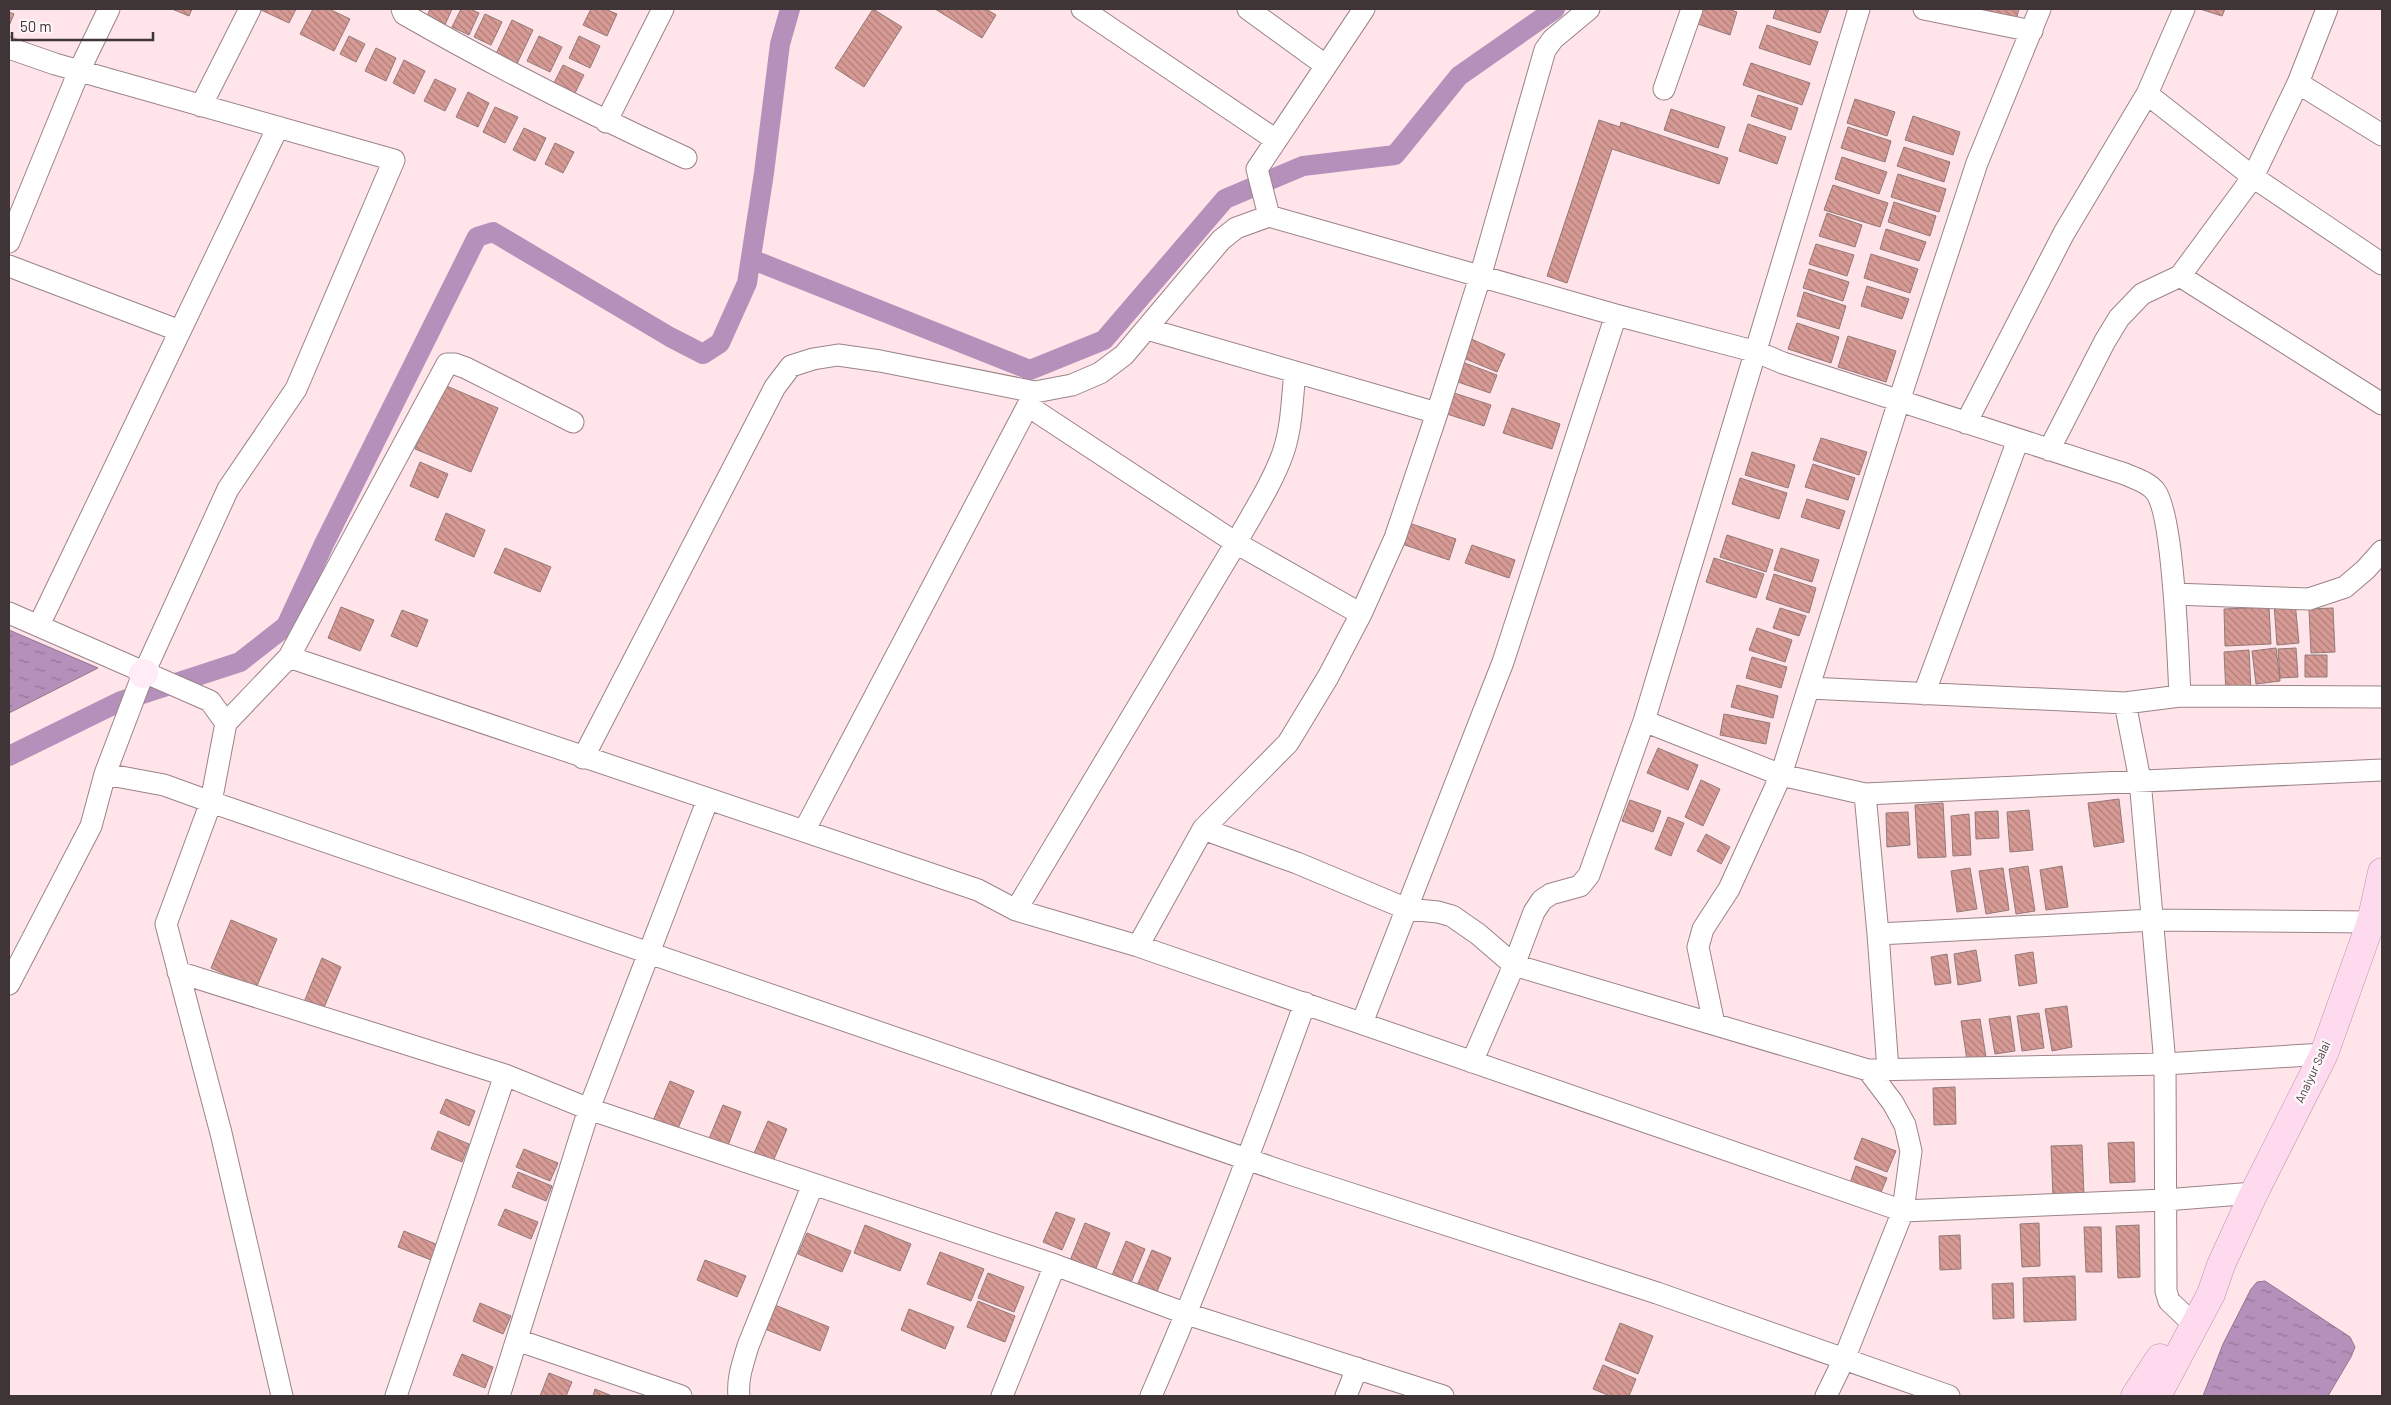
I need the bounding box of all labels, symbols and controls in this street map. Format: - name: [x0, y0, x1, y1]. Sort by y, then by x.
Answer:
- scale bar: [12, 10, 154, 42]
- text: 50 m: [20, 17, 52, 35]
- street label: Anaiyur Salai: [2292, 1038, 2333, 1105]

